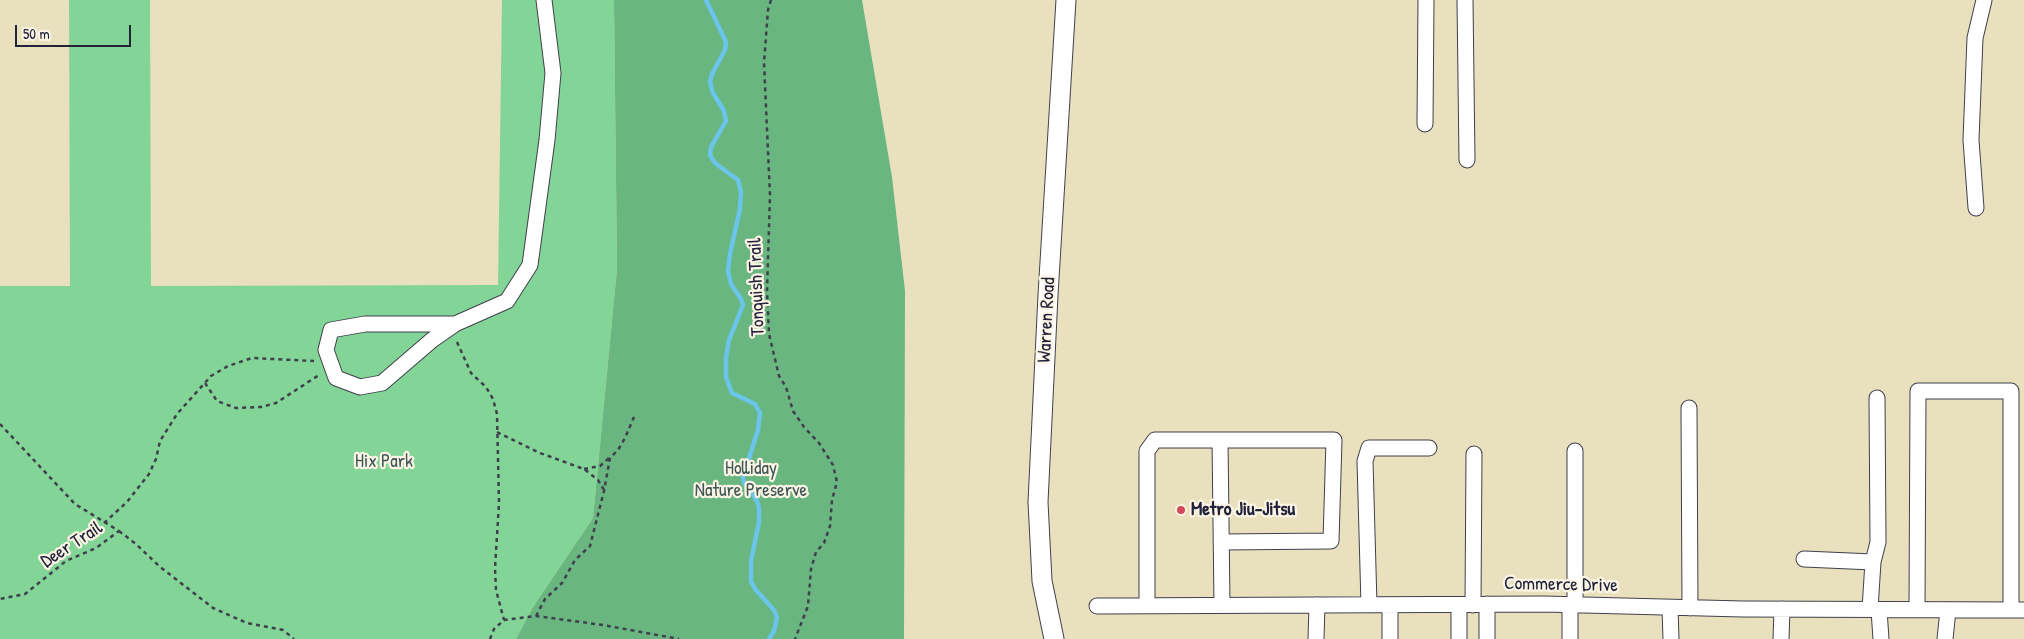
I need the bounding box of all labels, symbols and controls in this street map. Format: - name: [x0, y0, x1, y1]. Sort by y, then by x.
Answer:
- scale bar: [18, 15, 134, 47]
- text: 50 m: [23, 23, 50, 44]
- street label: Tonquish Trail: [744, 237, 770, 337]
- street label: Warren Road: [1033, 277, 1061, 363]
- park label: Hix Park: [355, 451, 413, 473]
- park label: Holliday Nature Preserve: [695, 458, 807, 502]
- place label: Metro Jiu-Jitsu: [1191, 499, 1295, 521]
- marker: Metro Jiu-Jitsu: [1175, 504, 1187, 516]
- street label: Deer Trail: [37, 517, 107, 573]
- street label: Commerce Drive: [1504, 573, 1618, 597]

